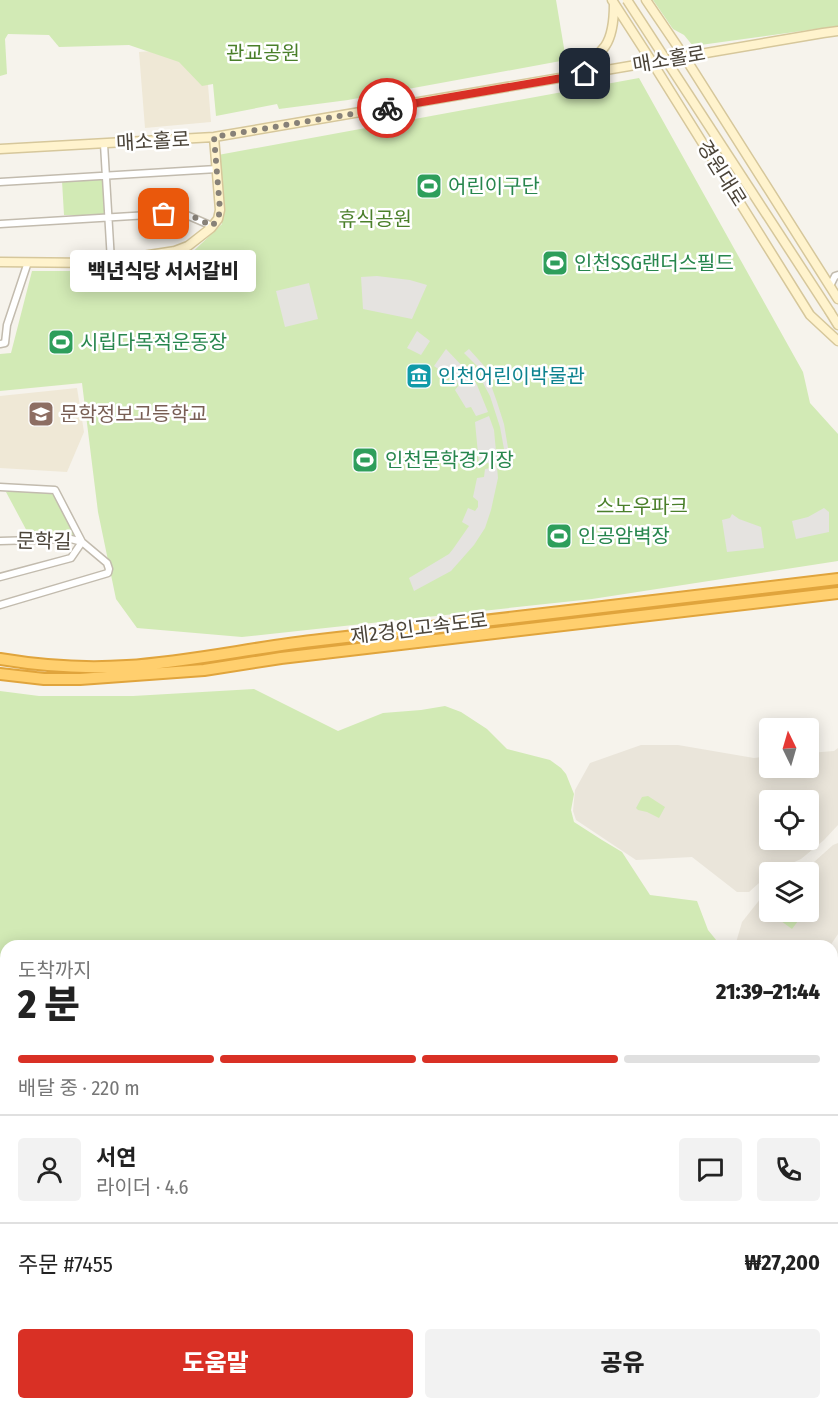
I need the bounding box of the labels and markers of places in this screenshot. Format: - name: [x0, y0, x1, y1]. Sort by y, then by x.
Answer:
- pin: [559, 48, 610, 99]
- sports icon: 어린이구단: [414, 171, 444, 201]
- place label: 어린이구단: [448, 174, 540, 198]
- pin: [138, 188, 189, 239]
- sports icon: 인천SSG랜더스필드: [540, 248, 570, 278]
- callout: 백년식당 서서갈비: [71, 250, 257, 292]
- place label: 인천SSG랜더스필드: [574, 251, 734, 275]
- sports icon: 시립다목적운동장: [46, 327, 76, 357]
- place label: 시립다목적운동장: [80, 330, 227, 354]
- museum icon: 인천어린이박물관: [404, 361, 434, 391]
- place label: 인천어린이박물관: [438, 364, 585, 388]
- school or university icon: 문학정보고등학교: [26, 399, 56, 429]
- place label: 문학정보고등학교: [60, 402, 207, 426]
- sports icon: 인천문학경기장: [350, 445, 380, 475]
- place label: 인천문학경기장: [385, 448, 514, 472]
- sports icon: 인공암벽장: [544, 521, 574, 551]
- place label: 인공암벽장: [578, 524, 670, 548]

